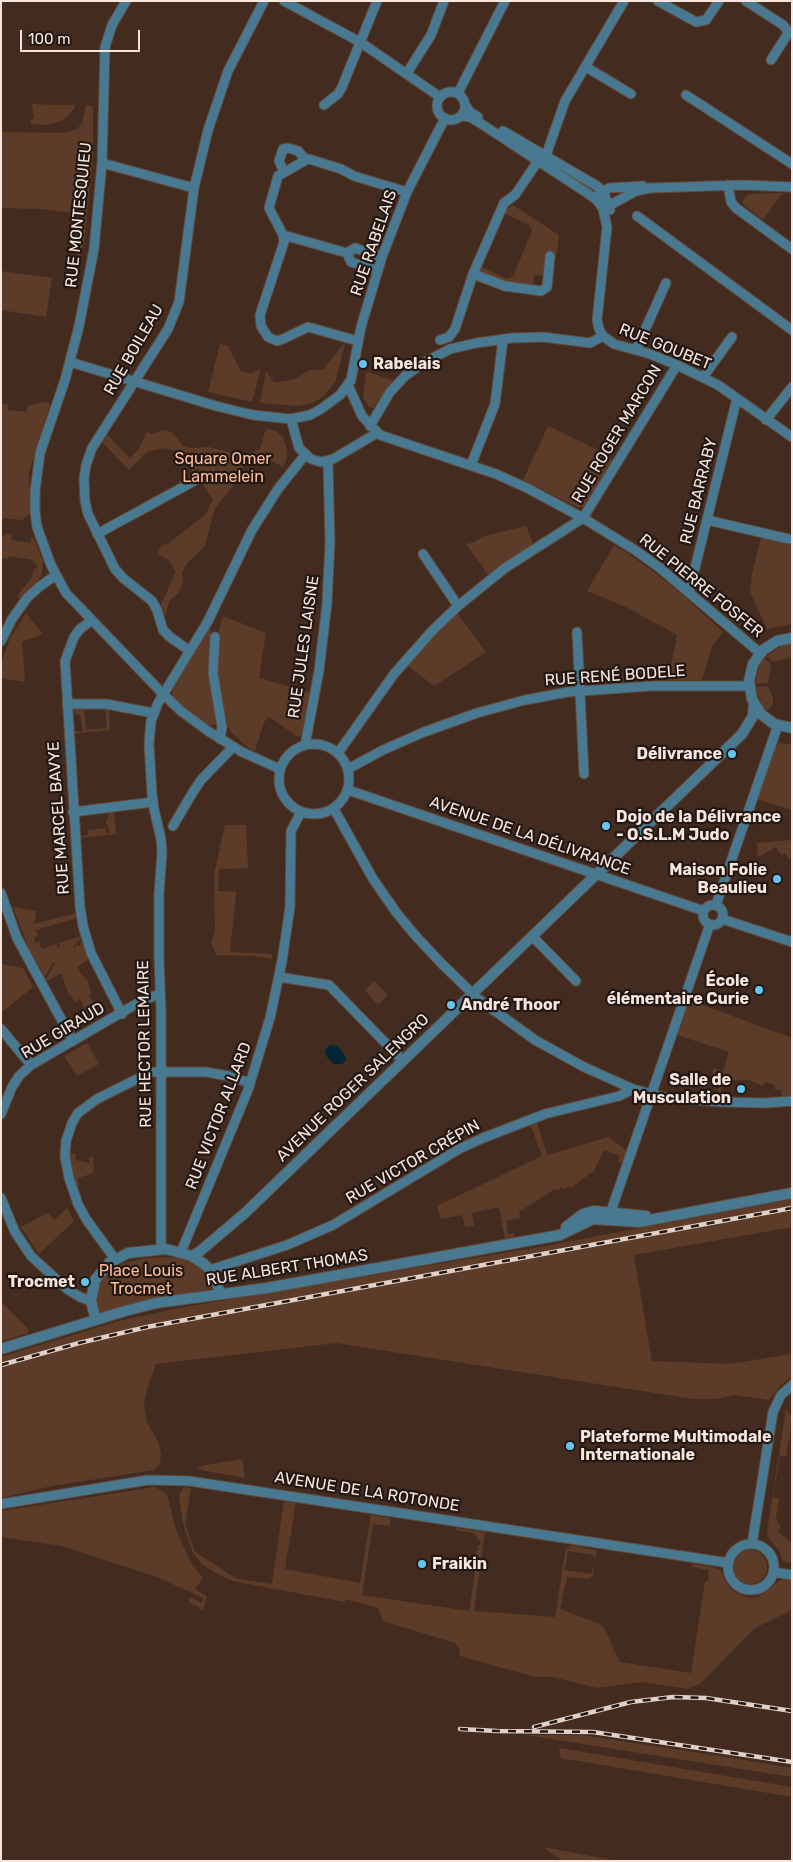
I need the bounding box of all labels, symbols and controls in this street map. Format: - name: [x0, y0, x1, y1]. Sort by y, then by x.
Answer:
- scale bar: [22, 20, 142, 52]
- text: 100 m: [28, 30, 70, 48]
- street label: RUE MONTESQUIEU: [62, 141, 96, 289]
- street label: RUE RABELAIS: [347, 187, 401, 299]
- street label: RUE BOILEAU: [100, 301, 168, 399]
- street label: RUE GOUBET: [616, 320, 714, 374]
- place label: Rabelais: [373, 354, 441, 374]
- marker: Rabelais: [357, 358, 369, 370]
- street label: RUE ROGER MARCON: [568, 361, 666, 507]
- street label: RUE BARRABY: [677, 436, 721, 546]
- park label: Square Omer Lammelein: [175, 449, 271, 487]
- street label: RUE PIERRE FOSFER: [635, 530, 767, 642]
- street label: RUE JULES LAISNE: [284, 574, 324, 720]
- street label: RUE RENÉ BODELE: [544, 661, 686, 691]
- street label: RUE MARCEL BAVYE: [44, 741, 74, 895]
- place label: Délivrance: [637, 744, 722, 764]
- marker: Délivrance: [726, 748, 738, 760]
- street label: AVENUE DE LA DÉLIVRANCE: [427, 792, 633, 880]
- place label: Dojo de la Délivrance - O.S.L.M Judo: [616, 807, 781, 845]
- marker: Dojo de la Délivrance - O.S.L.M Judo: [600, 820, 612, 832]
- place label: Maison Folie Beaulieu: [669, 860, 767, 898]
- marker: Maison Folie Beaulieu: [771, 873, 783, 885]
- street label: RUE HECTOR LEMAIRE: [134, 960, 156, 1128]
- place label: École élémentaire Curie: [607, 971, 749, 1009]
- marker: École élémentaire Curie: [753, 984, 765, 996]
- place label: André Thoor: [461, 995, 560, 1015]
- street label: RUE GIRAUD: [18, 999, 108, 1063]
- marker: André Thoor: [445, 999, 457, 1011]
- street label: AVENUE ROGER SALENGRO: [273, 1010, 433, 1166]
- street label: RUE VICTOR ALLARD: [182, 1040, 256, 1192]
- place label: Salle de Musculation: [633, 1070, 731, 1108]
- marker: Salle de Musculation: [735, 1083, 747, 1095]
- street label: RUE VICTOR CRÉPIN: [343, 1116, 483, 1208]
- street label: RUE ALBERT THOMAS: [205, 1246, 369, 1290]
- park label: Place Louis Trocmet: [99, 1261, 183, 1299]
- place label: Trocmet: [8, 1272, 75, 1292]
- marker: Trocmet: [79, 1276, 91, 1288]
- place label: Plateforme Multimodale Internationale: [580, 1427, 771, 1465]
- marker: Plateforme Multimodale Internationale: [564, 1440, 576, 1452]
- street label: AVENUE DE LA ROTONDE: [273, 1468, 461, 1516]
- place label: Fraikin: [432, 1554, 487, 1574]
- marker: Fraikin: [416, 1558, 428, 1570]

